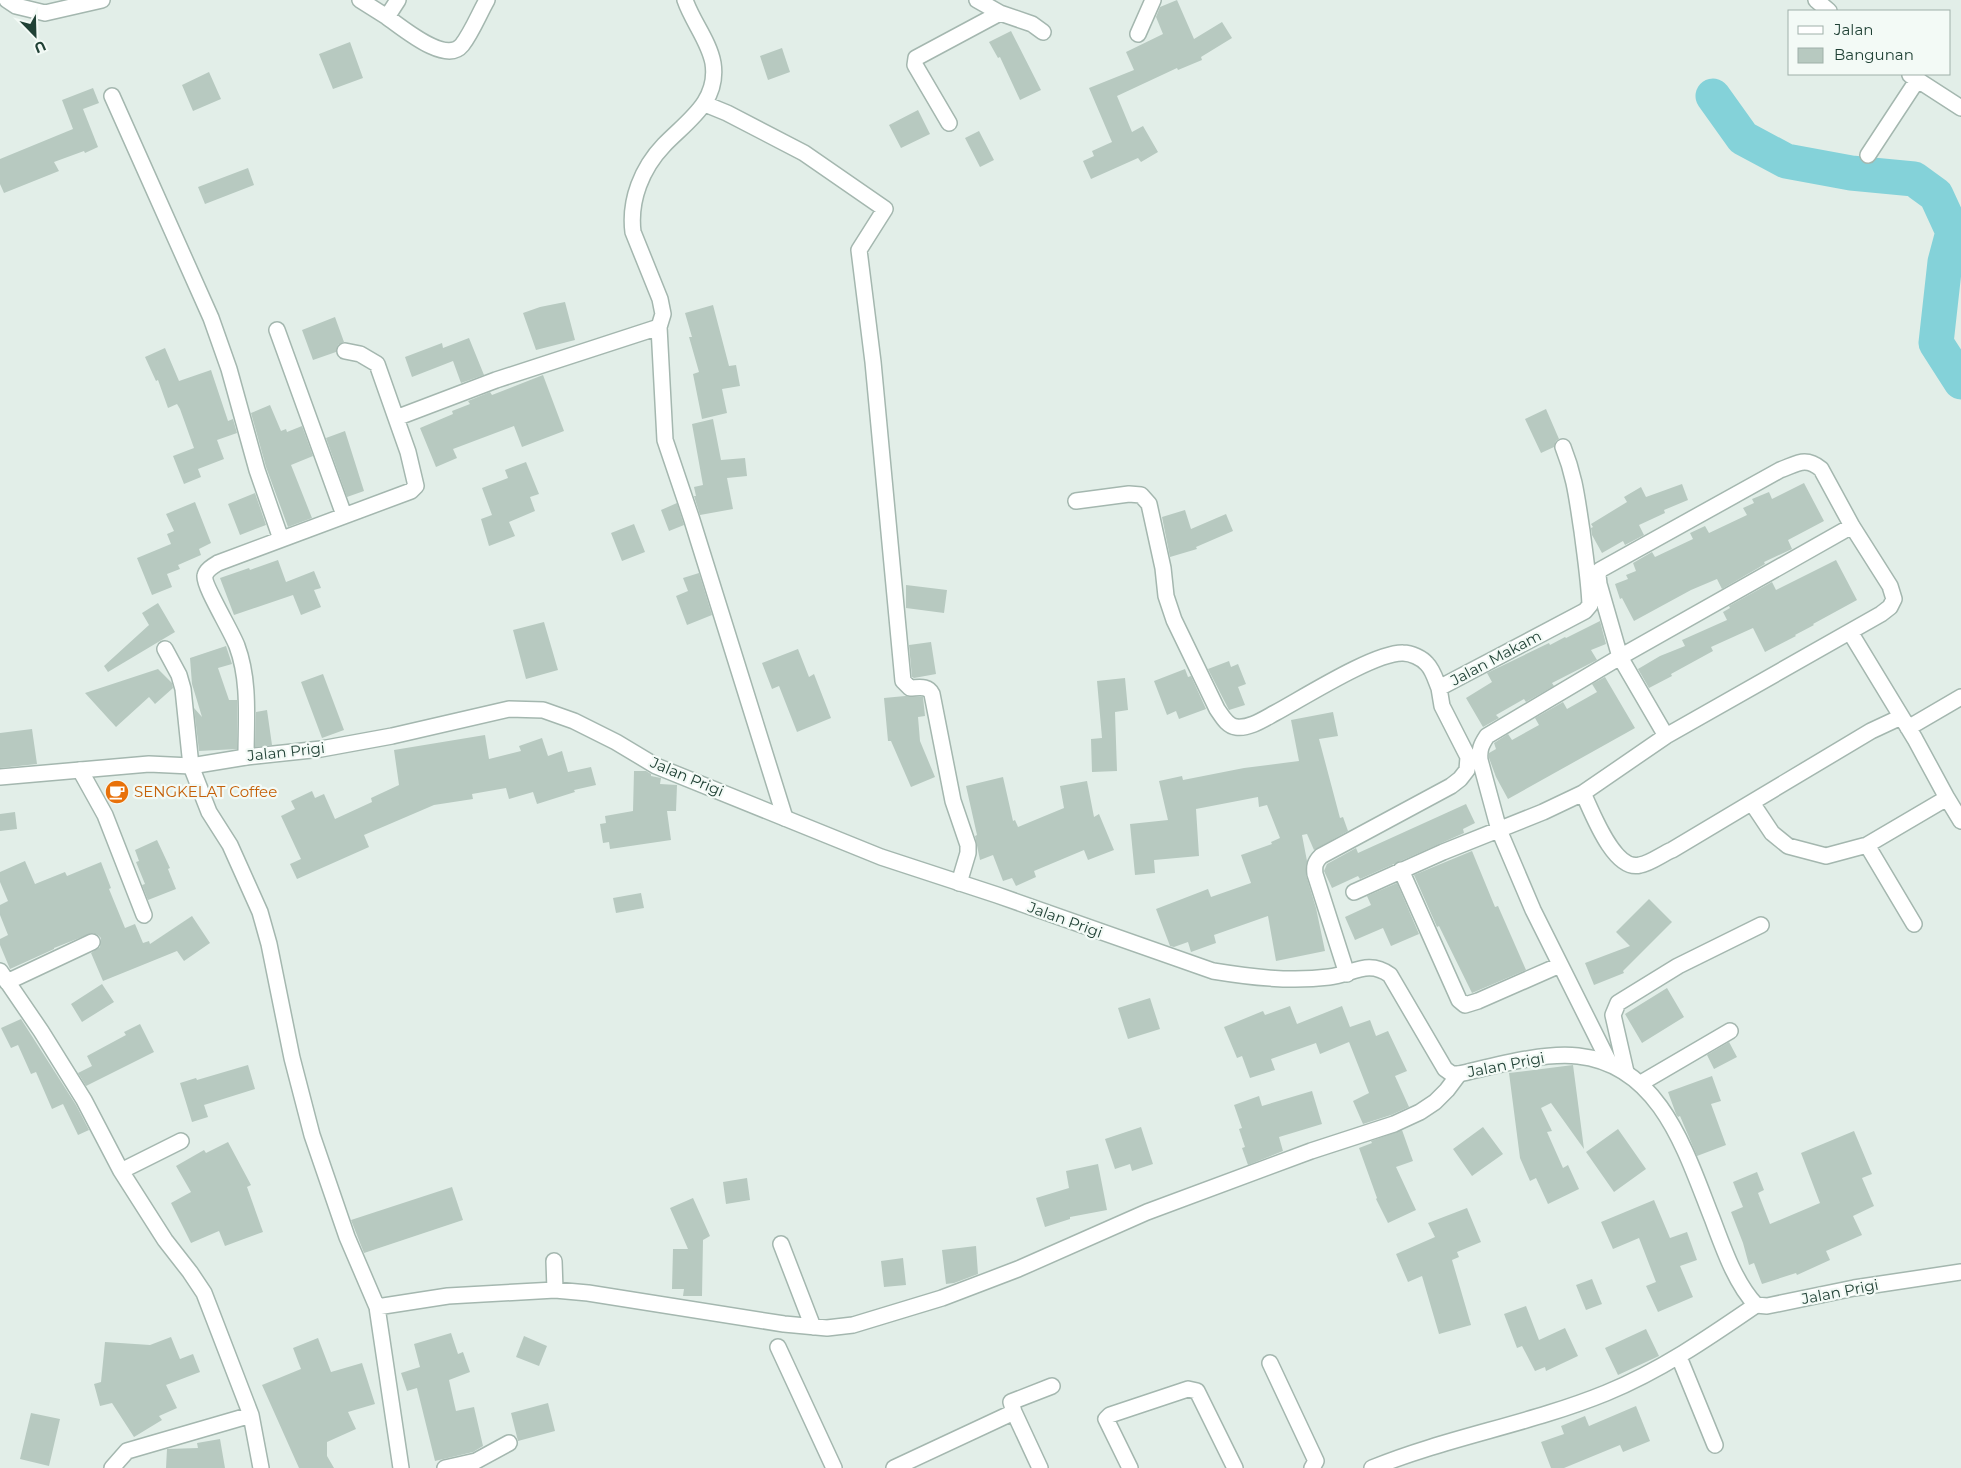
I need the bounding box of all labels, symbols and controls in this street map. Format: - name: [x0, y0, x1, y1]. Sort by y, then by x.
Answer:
- north arrow: [10, 10, 60, 60]
- legend: [1788, 10, 1951, 75]
- text: Jalan: [1833, 20, 1873, 39]
- text: U: [31, 37, 49, 57]
- text: Bangunan: [1834, 45, 1914, 64]
- street label: Jalan Makam: [1446, 626, 1544, 690]
- street label: Jalan Prigi: [245, 738, 326, 765]
- street label: Jalan Prigi: [647, 752, 727, 801]
- cafe icon: SENGKELAT Coffee: [104, 779, 130, 805]
- place label: SENGKELAT Coffee: [134, 782, 277, 801]
- street label: Jalan Prigi: [1024, 897, 1105, 942]
- street label: Jalan Prigi: [1465, 1048, 1546, 1081]
- street label: Jalan Prigi: [1799, 1275, 1880, 1308]

